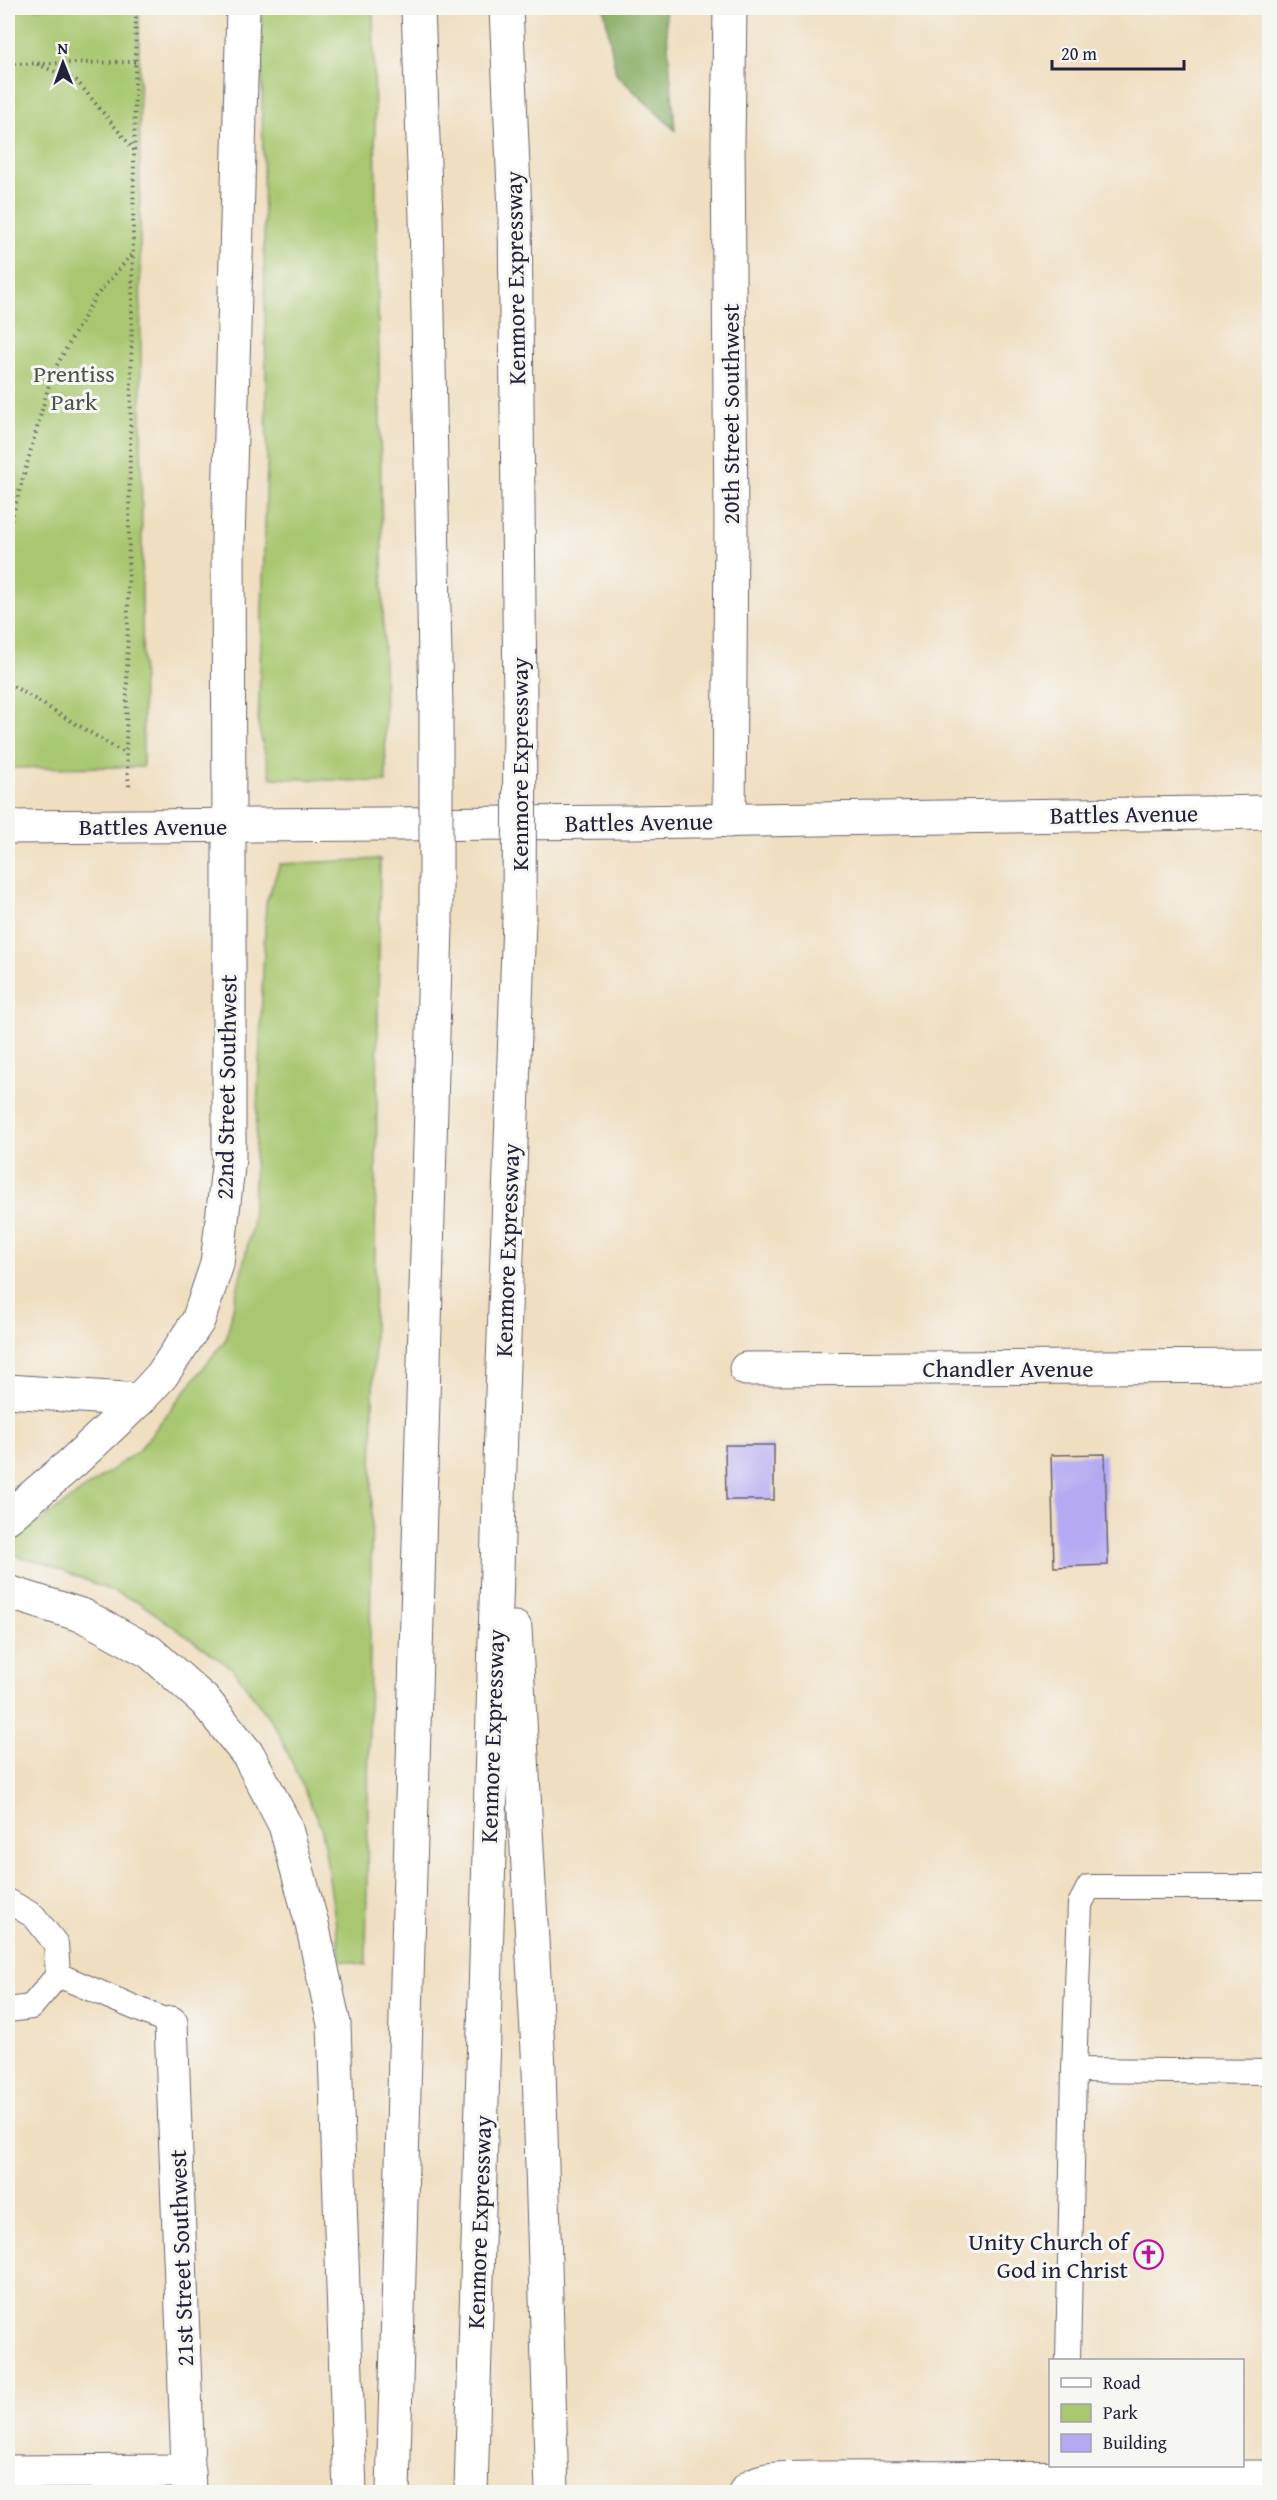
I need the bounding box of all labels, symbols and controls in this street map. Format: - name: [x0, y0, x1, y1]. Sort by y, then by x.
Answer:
- north arrow: [33, 33, 93, 93]
- scale bar: [1052, 33, 1184, 71]
- text: N: [57, 36, 69, 60]
- text: 20 m: [1061, 40, 1097, 67]
- street label: Kenmore Expressway: [496, 171, 534, 385]
- street label: 20th Street Southwest: [713, 303, 748, 525]
- park label: Prentiss Park: [33, 356, 115, 419]
- street label: Kenmore Expressway: [502, 657, 537, 871]
- street label: Battles Avenue: [1049, 795, 1199, 833]
- street label: Battles Avenue: [564, 803, 714, 841]
- street label: Battles Avenue: [79, 809, 227, 844]
- street label: 22nd Street Southwest: [207, 973, 245, 1200]
- street label: Kenmore Expressway: [486, 1142, 528, 1358]
- street label: Chandler Avenue: [922, 1351, 1094, 1386]
- street label: Kenmore Expressway: [471, 1628, 513, 1844]
- street label: Kenmore Expressway: [458, 2114, 500, 2330]
- street label: 21st Street Southwest: [160, 2148, 202, 2367]
- place label: Unity Church of God in Christ: [968, 2224, 1130, 2287]
- church icon: Unity Church of God in Christ: [1133, 2239, 1165, 2271]
- legend: [1049, 2359, 1244, 2467]
- text: Road: [1103, 2369, 1141, 2396]
- text: Park: [1103, 2399, 1139, 2426]
- text: Building: [1103, 2429, 1167, 2456]

